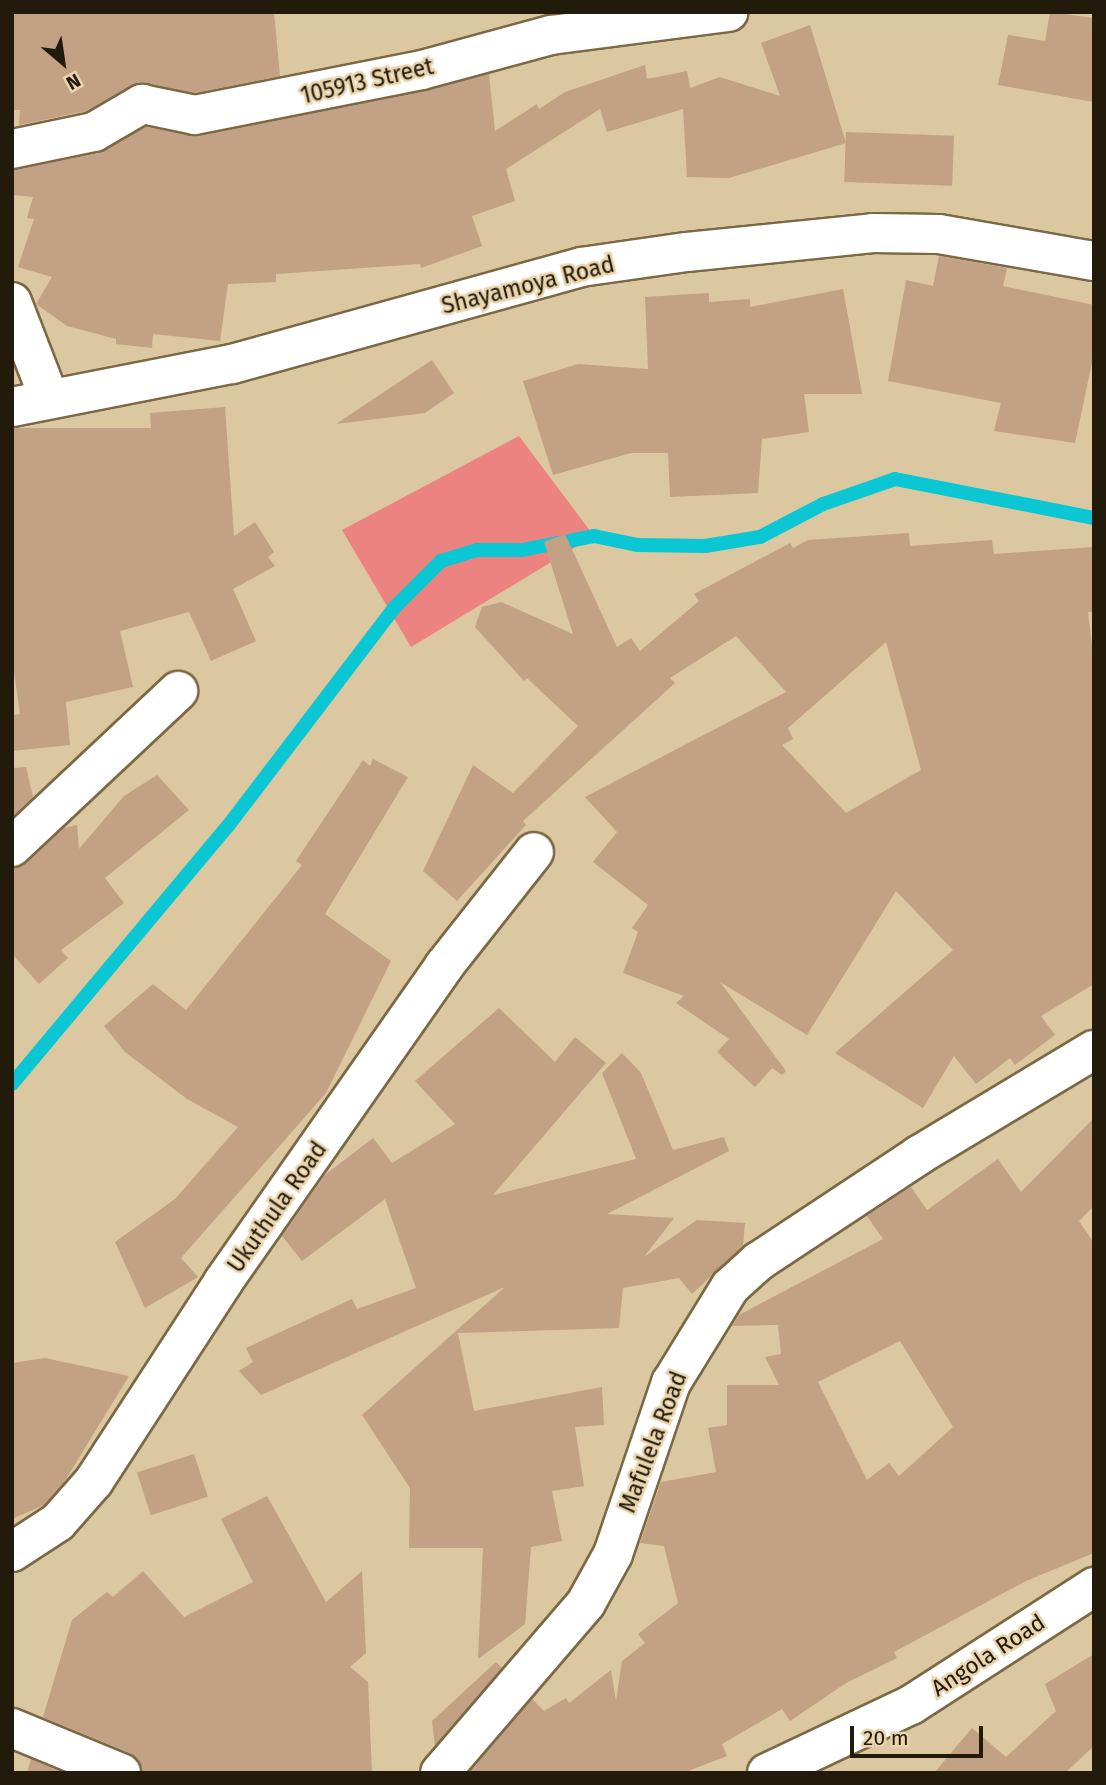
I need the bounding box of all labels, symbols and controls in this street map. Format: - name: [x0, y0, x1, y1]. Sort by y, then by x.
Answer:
- north arrow: [28, 28, 98, 98]
- street label: 105913 Street: [298, 52, 436, 110]
- text: N: [62, 69, 85, 95]
- street label: Shayamoya Road: [439, 250, 617, 320]
- street label: Ukuthula Road: [222, 1136, 332, 1278]
- street label: Mafulela Road: [613, 1368, 693, 1516]
- street label: Angola Road: [926, 1608, 1050, 1702]
- scale bar: [854, 1712, 987, 1756]
- text: 20 m: [863, 1725, 909, 1751]

